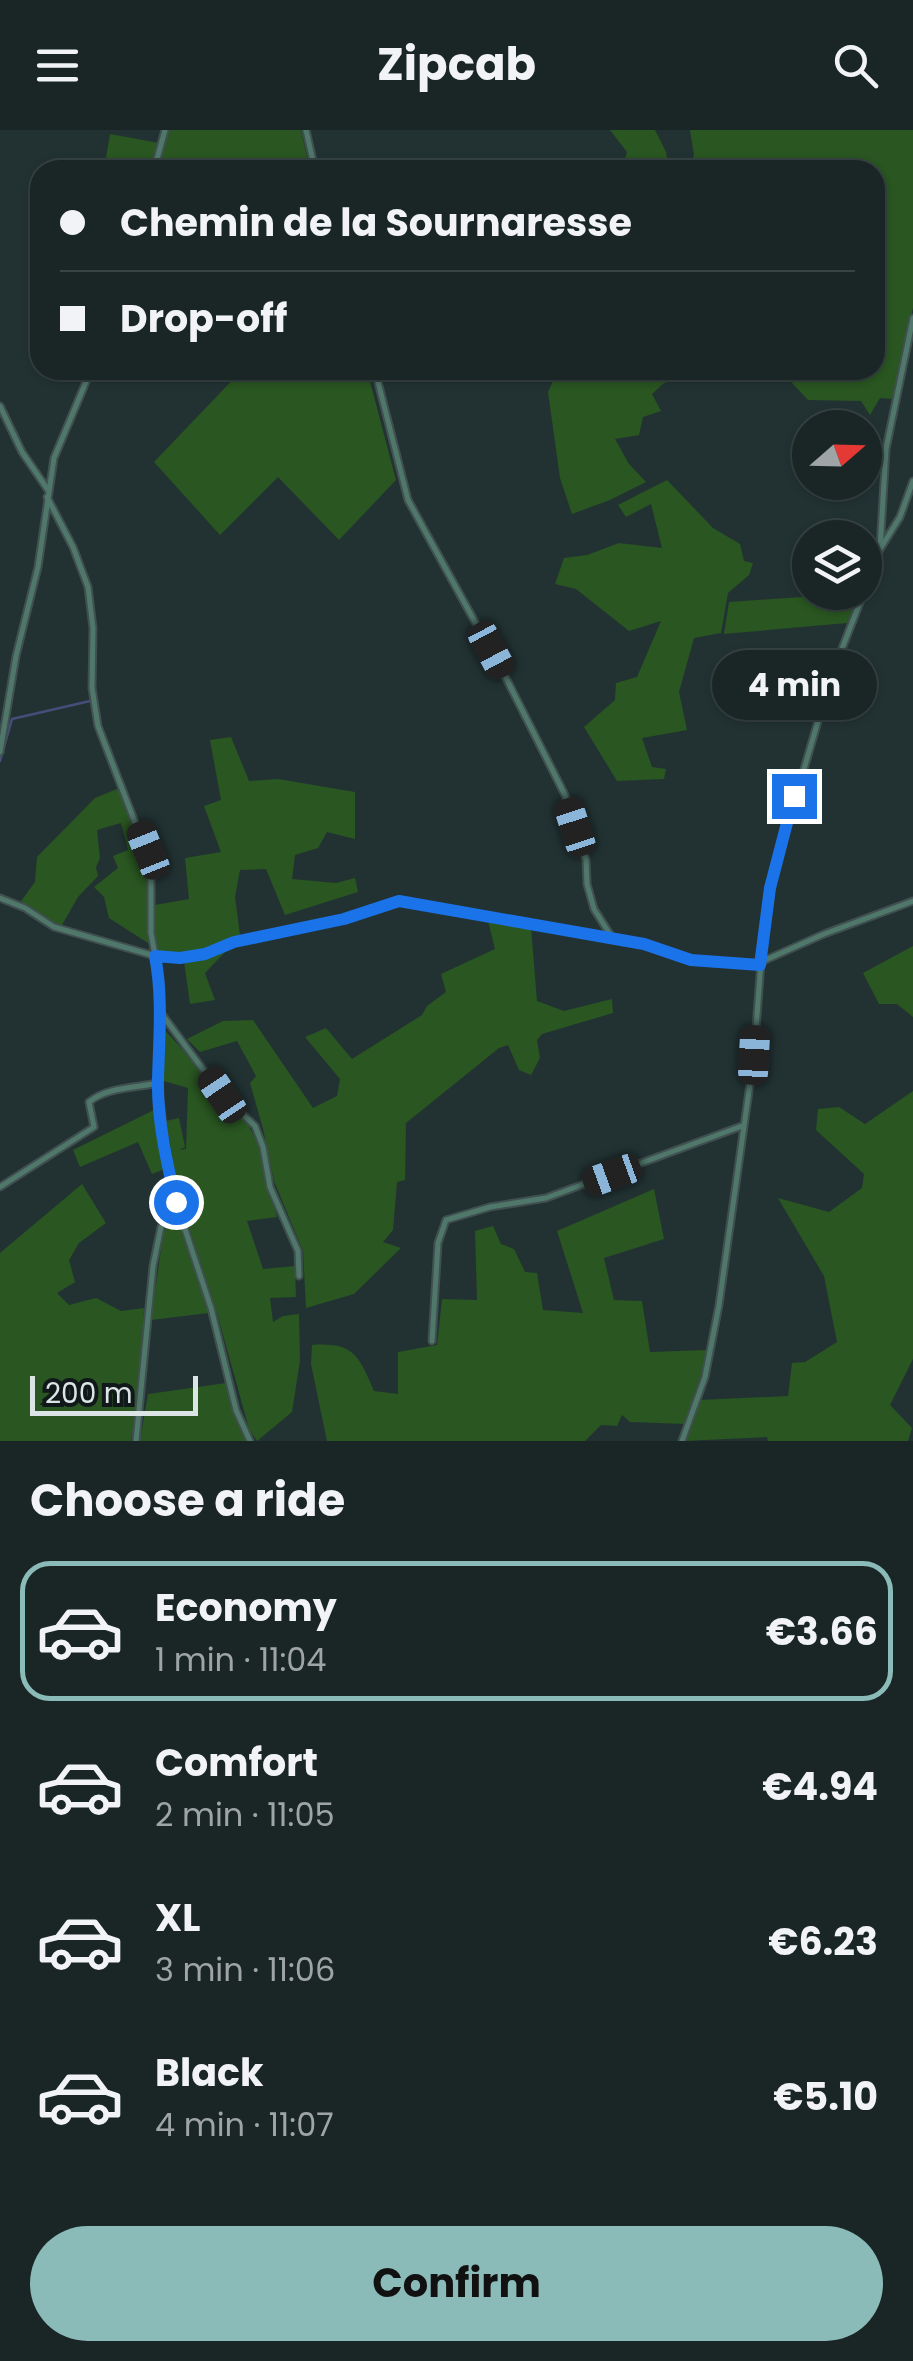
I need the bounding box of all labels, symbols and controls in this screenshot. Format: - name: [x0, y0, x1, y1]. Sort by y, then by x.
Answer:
- text: Zipcab: [377, 33, 536, 96]
- icon: menu: [30, 38, 85, 93]
- icon: search: [828, 38, 883, 93]
- text: Chemin de la Sournaresse: [120, 196, 632, 249]
- text: Drop-off: [120, 292, 288, 345]
- north arrow: [792, 410, 882, 500]
- map controls: [792, 410, 882, 610]
- button: layers: [792, 520, 882, 610]
- car: [464, 616, 518, 684]
- callout: 4 min: [712, 651, 876, 721]
- text: 4 min: [748, 662, 841, 707]
- route end: [772, 774, 817, 819]
- car: [551, 794, 599, 860]
- car: [123, 817, 173, 883]
- car: [737, 1024, 771, 1086]
- car: [193, 1062, 251, 1128]
- car: [579, 1151, 645, 1199]
- route start: [154, 1180, 199, 1225]
- scale bar: [30, 1371, 198, 1416]
- text: 200 m: [45, 1374, 133, 1413]
- text: Choose a ride: [30, 1469, 345, 1532]
- text: Economy: [155, 1581, 337, 1634]
- icon: car: [35, 1586, 125, 1676]
- text: €3.66: [766, 1605, 878, 1658]
- text: 1 min · 11:04: [155, 1637, 327, 1682]
- text: Comfort: [155, 1736, 318, 1789]
- icon: car: [35, 1741, 125, 1831]
- text: €4.94: [762, 1760, 878, 1813]
- text: 2 min · 11:05: [155, 1792, 335, 1837]
- text: XL: [155, 1891, 200, 1944]
- icon: car: [35, 1896, 125, 1986]
- text: €6.23: [768, 1915, 878, 1968]
- text: 3 min · 11:06: [155, 1947, 335, 1992]
- text: Black: [155, 2046, 264, 2099]
- icon: car: [35, 2051, 125, 2141]
- text: €5.10: [773, 2070, 878, 2123]
- text: 4 min · 11:07: [155, 2102, 334, 2147]
- button: Confirm: [30, 2226, 883, 2341]

